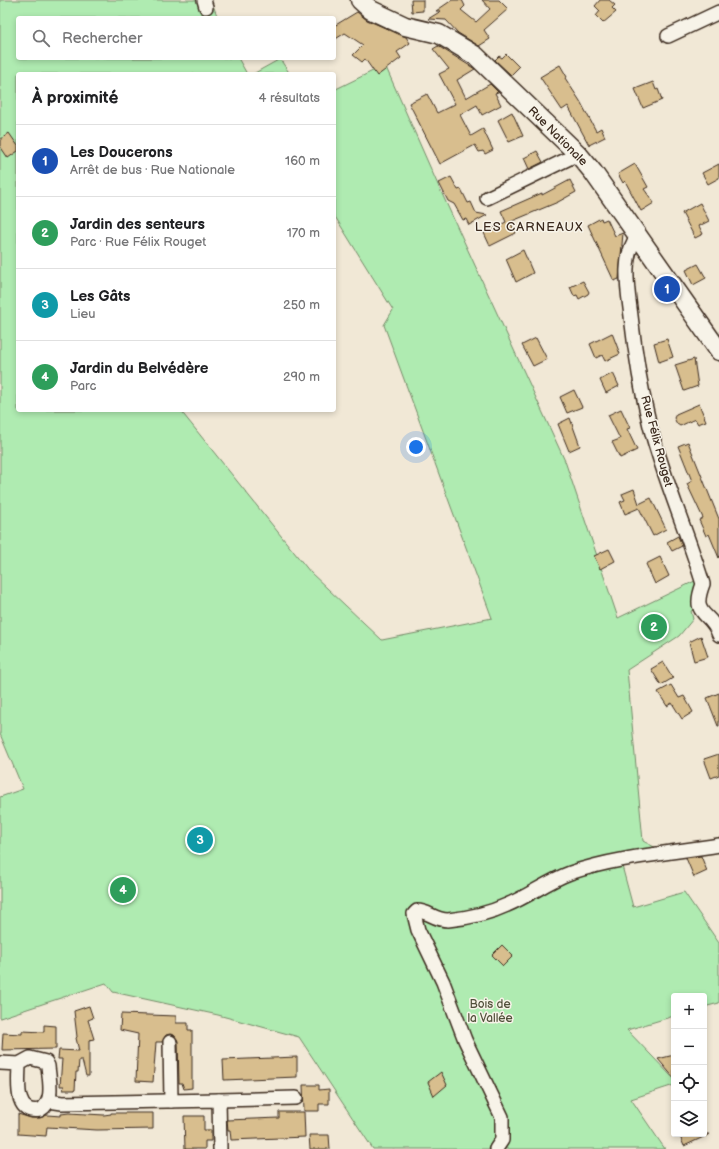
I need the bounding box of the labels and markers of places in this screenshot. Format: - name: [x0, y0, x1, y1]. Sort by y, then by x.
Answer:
- pin: 1: [654, 274, 680, 304]
- pin: 2: [641, 612, 667, 642]
- pin: 3: [187, 825, 213, 855]
- pin: 4: [110, 875, 136, 905]

